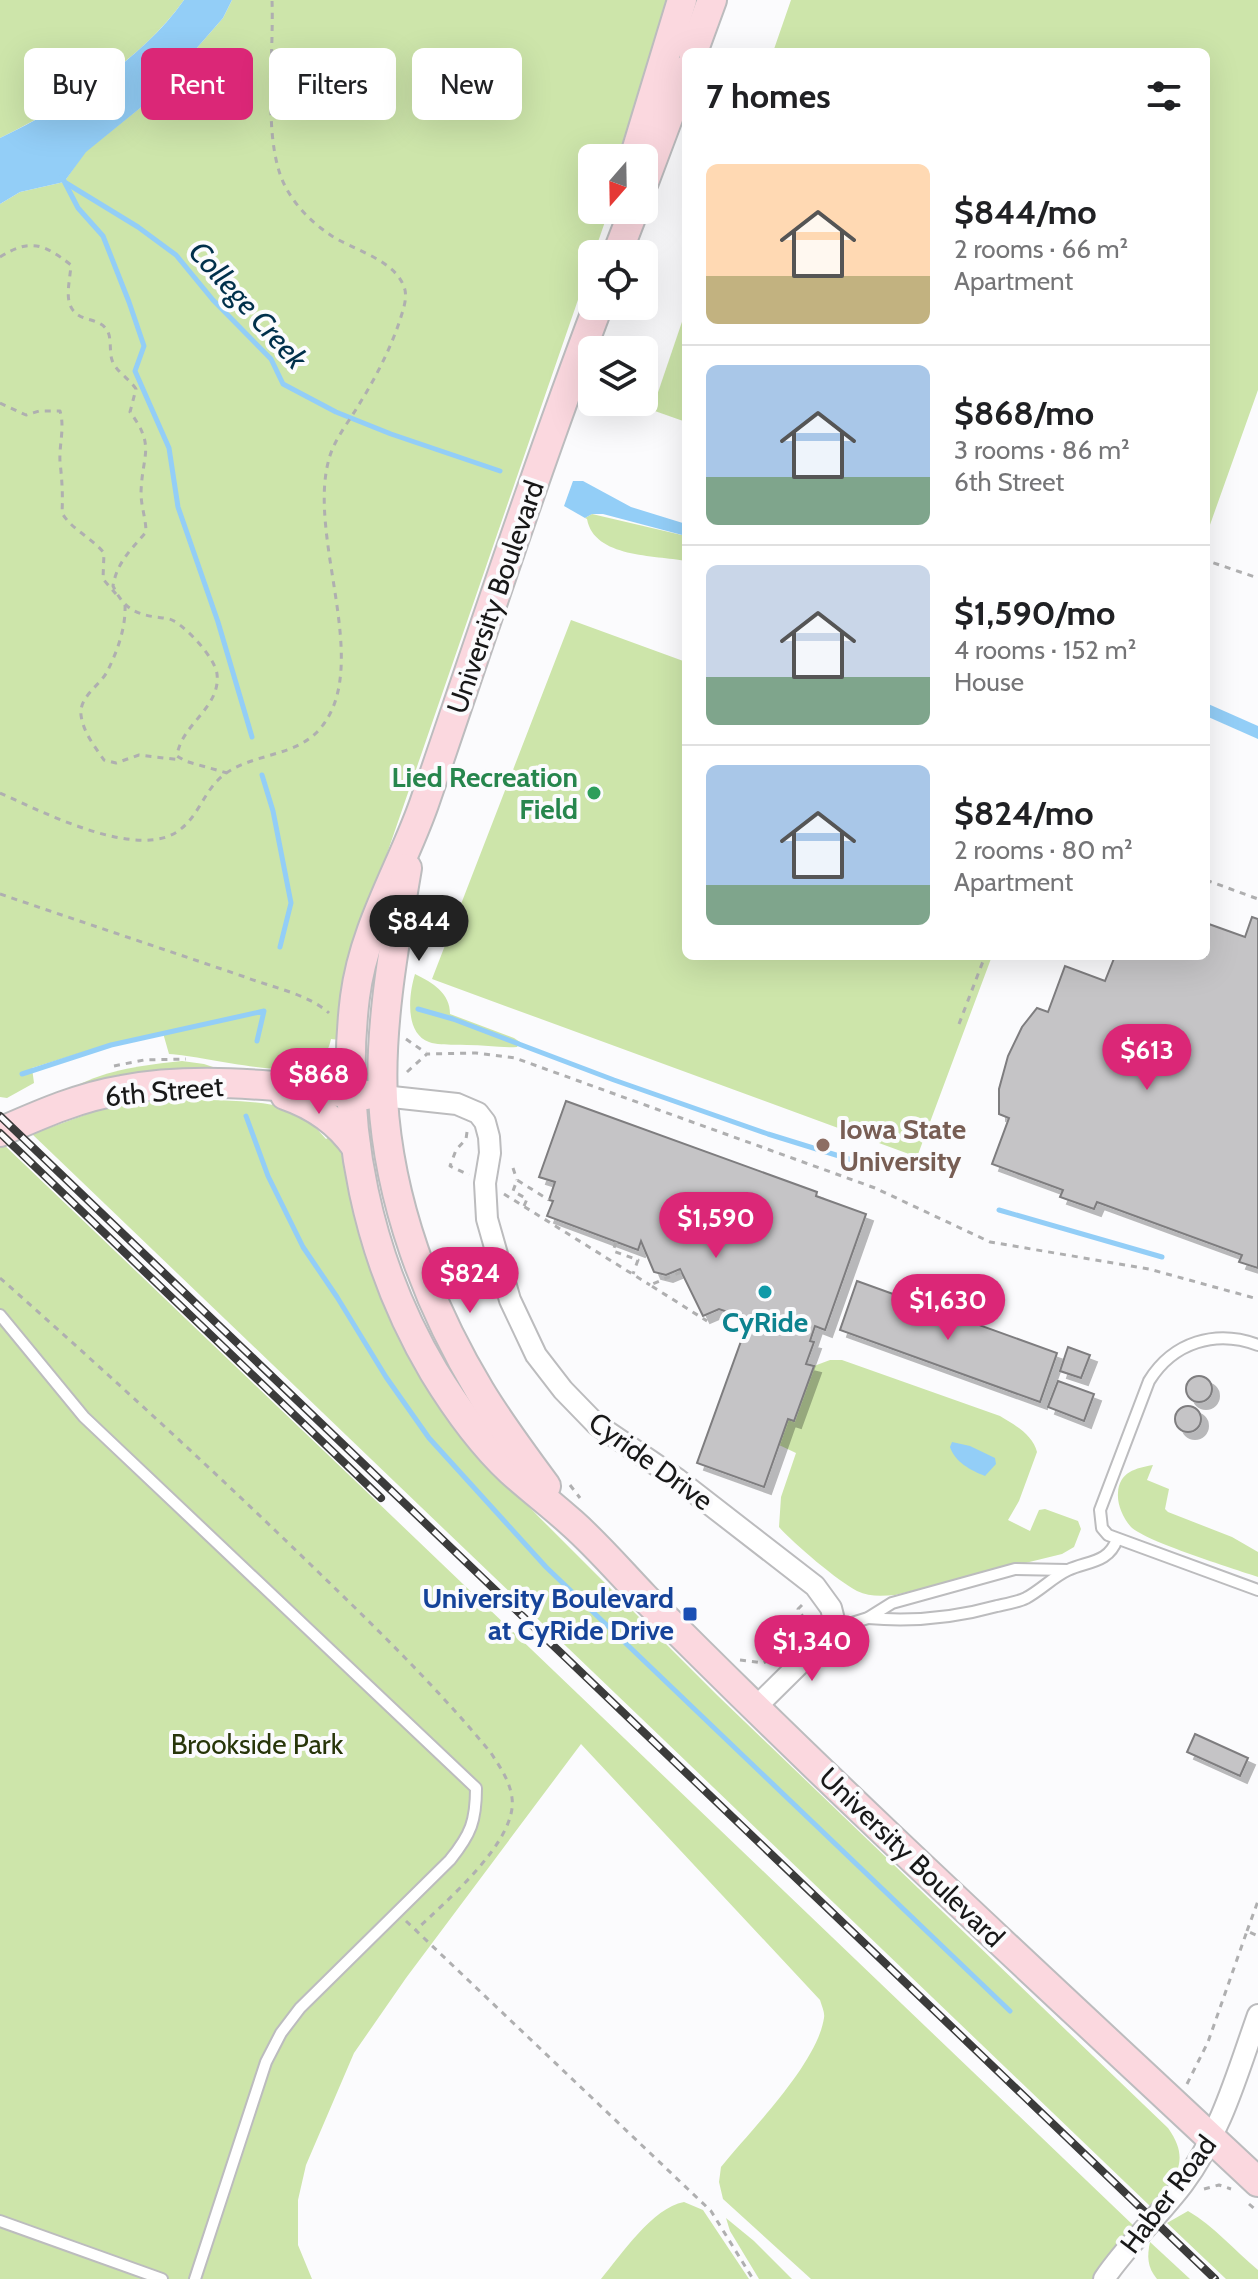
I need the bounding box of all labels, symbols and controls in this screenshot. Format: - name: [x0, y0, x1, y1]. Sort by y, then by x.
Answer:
- chip: Buy: [24, 48, 125, 120]
- chip: Rent: [141, 48, 253, 120]
- chip: Filters: [269, 48, 396, 120]
- chip: New: [412, 48, 522, 120]
- icon: filters: [1142, 74, 1186, 118]
- text: 7 homes: [706, 75, 831, 117]
- north arrow: [578, 144, 658, 224]
- map controls: [578, 144, 658, 416]
- text: $844/mo: [954, 191, 1097, 233]
- icon: home: [770, 196, 866, 292]
- water label: College Creek: [181, 233, 316, 377]
- text: 2 rooms · 66 m²: [954, 233, 1128, 265]
- button: locate: [578, 240, 658, 320]
- text: Apartment: [954, 265, 1073, 297]
- button: layers: [578, 336, 658, 416]
- text: $868/mo: [954, 392, 1094, 434]
- icon: home: [770, 397, 866, 493]
- text: 3 rooms · 86 m²: [954, 434, 1130, 466]
- text: 6th Street: [954, 466, 1064, 498]
- street label: University Boulevard: [439, 476, 551, 718]
- text: $1,590/mo: [954, 592, 1115, 634]
- icon: home: [770, 597, 866, 693]
- text: 4 rooms · 152 m²: [954, 634, 1136, 666]
- text: House: [954, 666, 1024, 698]
- place label: Lied Recreation Field: [392, 760, 578, 826]
- marker: Lied Recreation Field: [585, 784, 603, 802]
- text: $824/mo: [954, 792, 1094, 834]
- icon: home: [770, 797, 866, 893]
- text: 2 rooms · 80 m²: [954, 834, 1133, 866]
- text: Apartment: [954, 866, 1073, 898]
- pin: $844: [372, 895, 466, 963]
- text: $844: [387, 905, 451, 937]
- pin: $613: [1100, 1024, 1194, 1092]
- text: $613: [1120, 1034, 1174, 1066]
- pin: $868: [272, 1048, 366, 1116]
- text: $868: [288, 1058, 350, 1090]
- street label: 6th Street: [103, 1069, 225, 1113]
- place label: Iowa State University: [839, 1112, 966, 1178]
- marker: Iowa State University: [814, 1136, 832, 1154]
- pin: $1,590: [651, 1192, 781, 1260]
- text: $1,590: [677, 1202, 755, 1234]
- pin: $824: [423, 1247, 517, 1315]
- text: $824: [440, 1257, 500, 1289]
- pin: $1,630: [883, 1274, 1013, 1342]
- marker: CyRide: [756, 1283, 774, 1301]
- text: $1,630: [909, 1284, 987, 1316]
- place label: CyRide: [722, 1305, 808, 1339]
- street label: Cyride Drive: [582, 1405, 720, 1517]
- place label: University Boulevard at CyRide Drive: [422, 1581, 674, 1647]
- marker: University Boulevard at CyRide Drive: [681, 1605, 699, 1623]
- pin: $1,340: [747, 1615, 877, 1683]
- text: $1,340: [772, 1625, 852, 1657]
- park label: Brookside Park: [171, 1727, 344, 1761]
- street label: University Boulevard: [812, 1760, 1012, 1954]
- street label: Haber Road: [1113, 2128, 1223, 2260]

